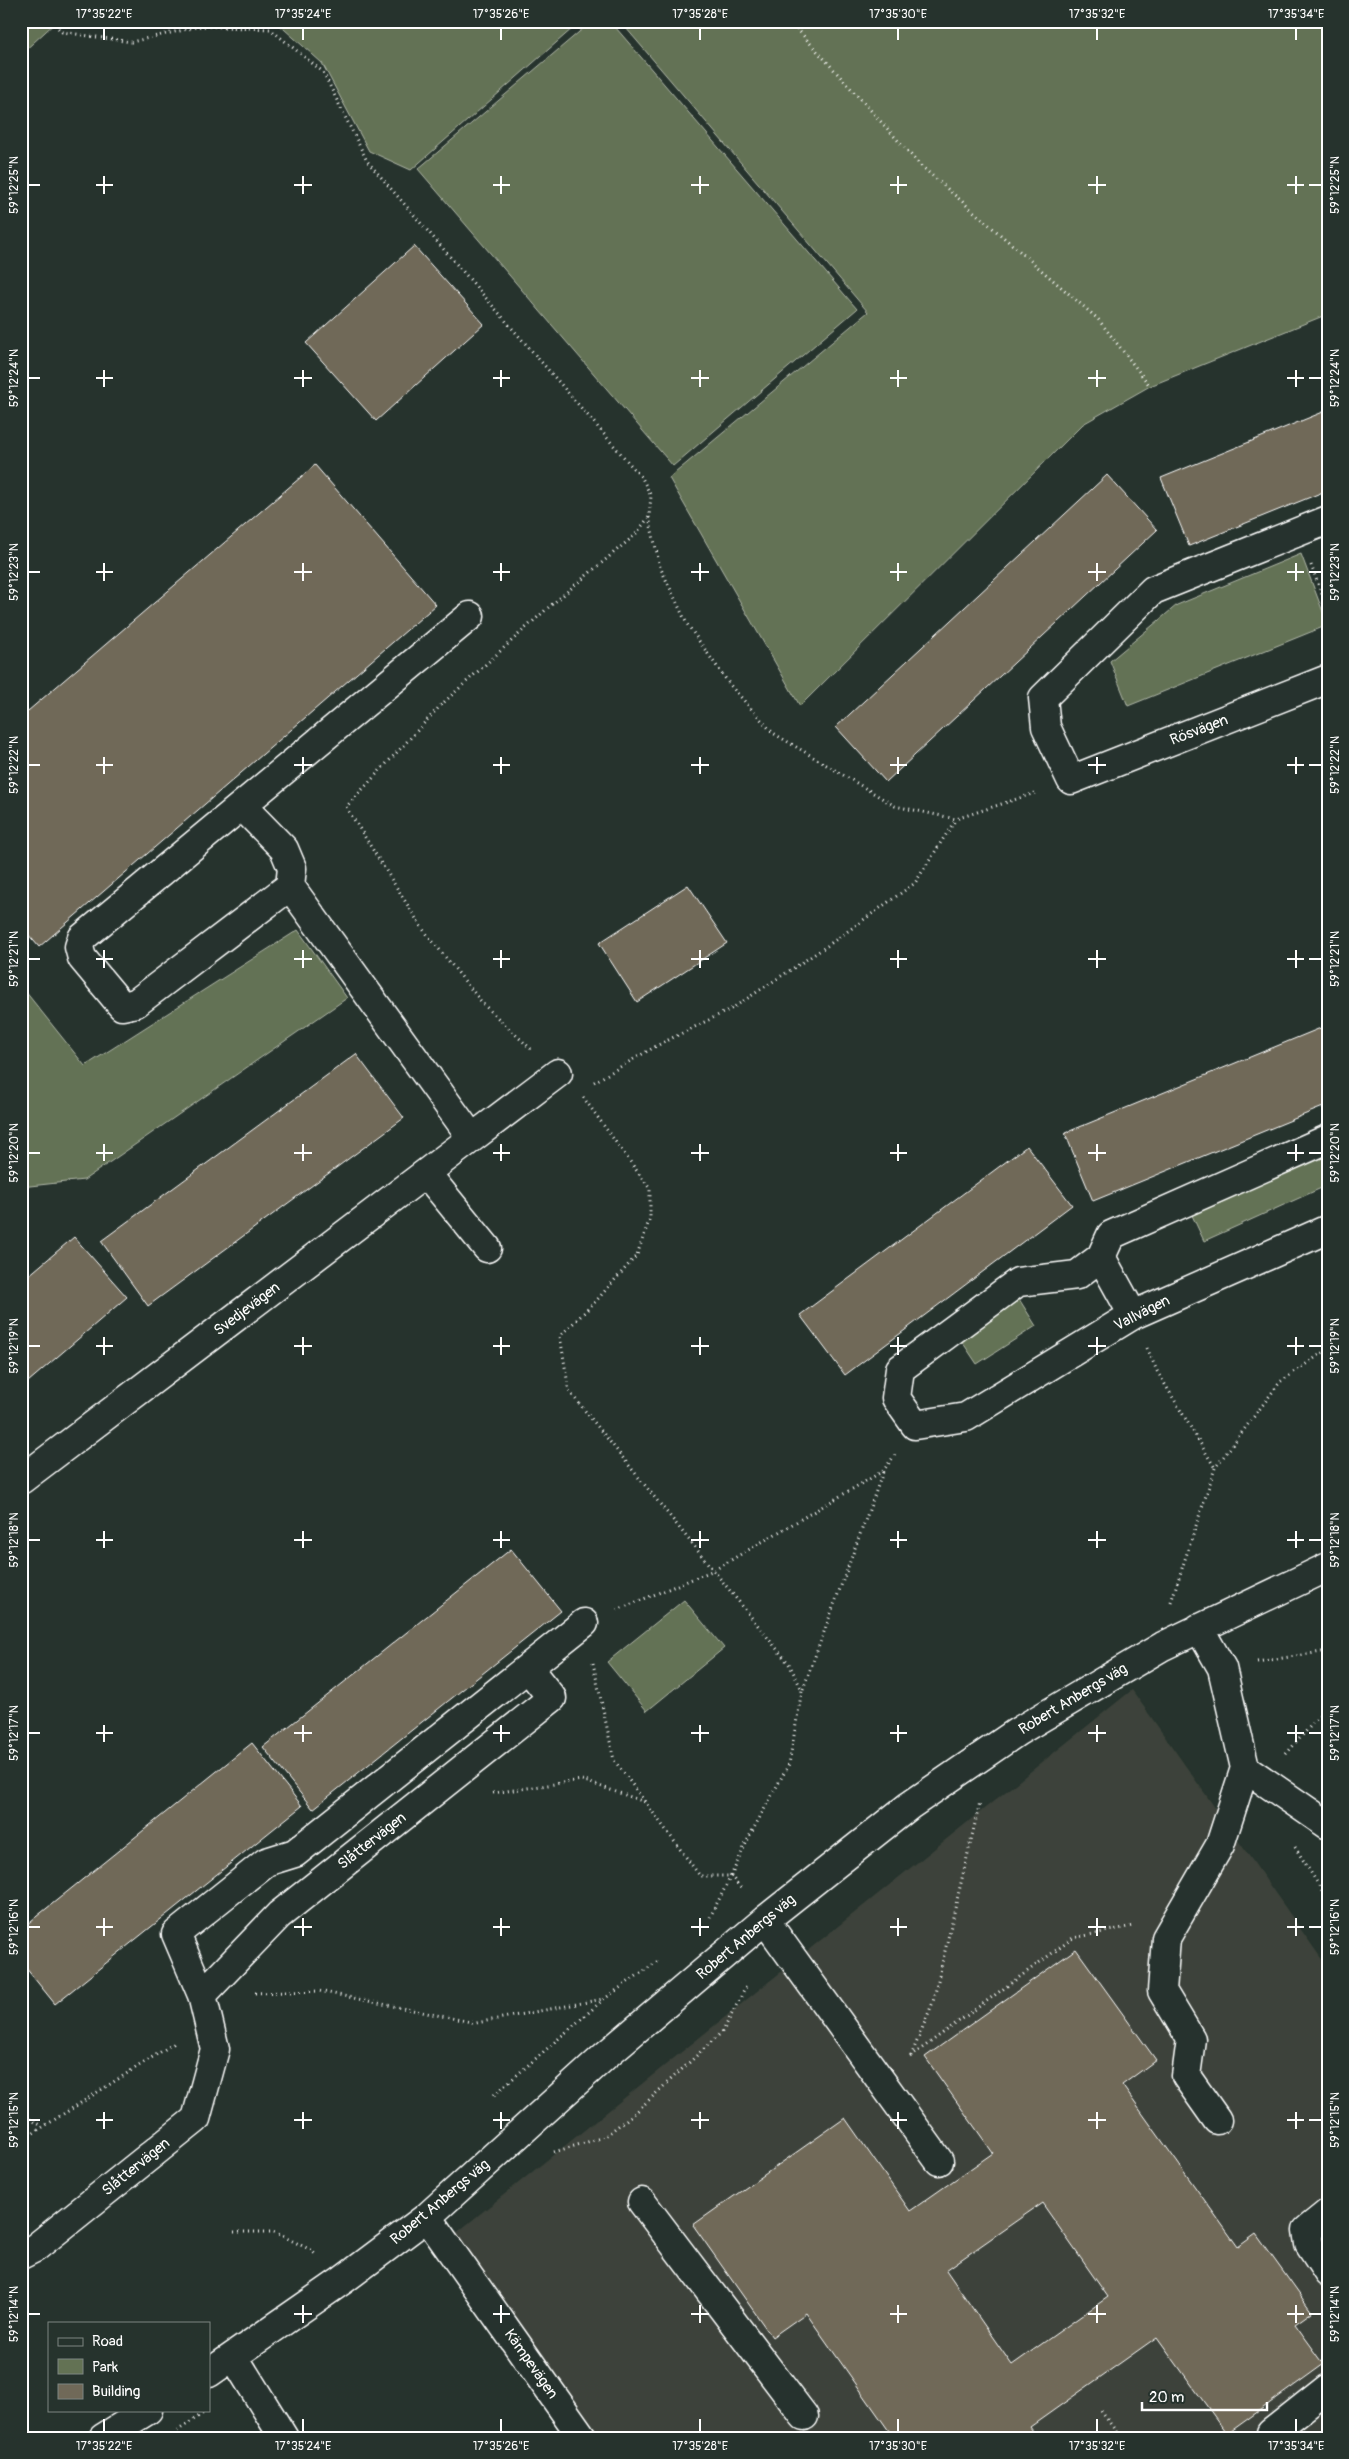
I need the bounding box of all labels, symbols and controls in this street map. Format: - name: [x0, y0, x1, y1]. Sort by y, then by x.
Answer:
- text: 17°35'22"E: [76, 7, 132, 22]
- text: 17°35'24"E: [275, 7, 331, 22]
- text: 17°35'26"E: [473, 7, 529, 22]
- text: 17°35'28"E: [672, 7, 728, 22]
- text: 17°35'30"E: [869, 7, 927, 22]
- text: 17°35'32"E: [1069, 7, 1125, 22]
- text: 17°35'34"E: [1268, 7, 1324, 22]
- text: 59°12'25"N: [7, 156, 22, 214]
- text: 59°12'25"N: [1328, 156, 1343, 214]
- text: 59°12'24"N: [7, 349, 22, 407]
- text: 59°12'24"N: [1328, 349, 1343, 407]
- text: 59°12'23"N: [7, 543, 22, 601]
- text: 59°12'23"N: [1328, 543, 1343, 601]
- street label: Rösvägen: [1167, 710, 1231, 750]
- text: 59°12'22"N: [7, 736, 22, 794]
- text: 59°12'22"N: [1328, 736, 1343, 794]
- text: 59°12'21"N: [7, 931, 22, 987]
- text: 59°12'21"N: [1328, 931, 1343, 987]
- text: 59°12'20"N: [7, 1123, 22, 1183]
- text: 59°12'20"N: [1328, 1123, 1343, 1183]
- street label: Svedjevägen: [210, 1278, 284, 1340]
- street label: Vallvägen: [1111, 1291, 1173, 1335]
- text: 59°12'19"N: [7, 1318, 22, 1374]
- text: 59°12'19"N: [1328, 1318, 1343, 1374]
- text: 59°12'18"N: [7, 1512, 22, 1568]
- text: 59°12'18"N: [1328, 1512, 1343, 1568]
- street label: Robert Anbergs väg: [1015, 1659, 1131, 1739]
- text: 59°12'17"N: [7, 1705, 22, 1761]
- text: 59°12'17"N: [1328, 1705, 1343, 1761]
- street label: Slåttervägen: [334, 1808, 410, 1874]
- street label: Robert Anbergs väg: [693, 1890, 799, 1984]
- text: 59°12'16"N: [7, 1899, 22, 1955]
- text: 59°12'16"N: [1328, 1899, 1343, 1955]
- text: 59°12'15"N: [7, 2092, 22, 2148]
- text: 59°12'15"N: [1328, 2092, 1343, 2148]
- street label: Slåttervägen: [98, 2134, 174, 2200]
- street label: Robert Anbergs väg: [387, 2155, 493, 2249]
- text: 59°12'14"N: [7, 2286, 22, 2342]
- text: 59°12'14"N: [1328, 2286, 1343, 2342]
- legend: [48, 2322, 210, 2412]
- street label: Kämpevägen: [500, 2325, 562, 2403]
- text: Road: [92, 2332, 123, 2351]
- text: Park: [92, 2358, 119, 2377]
- scale bar: [1142, 2379, 1266, 2411]
- text: Building: [92, 2382, 140, 2401]
- text: 20 m: [1149, 2388, 1184, 2407]
- text: 17°35'22"E: [76, 2439, 132, 2454]
- text: 17°35'24"E: [275, 2439, 331, 2454]
- text: 17°35'26"E: [473, 2439, 529, 2454]
- text: 17°35'28"E: [672, 2439, 728, 2454]
- text: 17°35'30"E: [869, 2439, 927, 2454]
- text: 17°35'32"E: [1069, 2439, 1125, 2454]
- text: 17°35'34"E: [1268, 2439, 1324, 2454]

